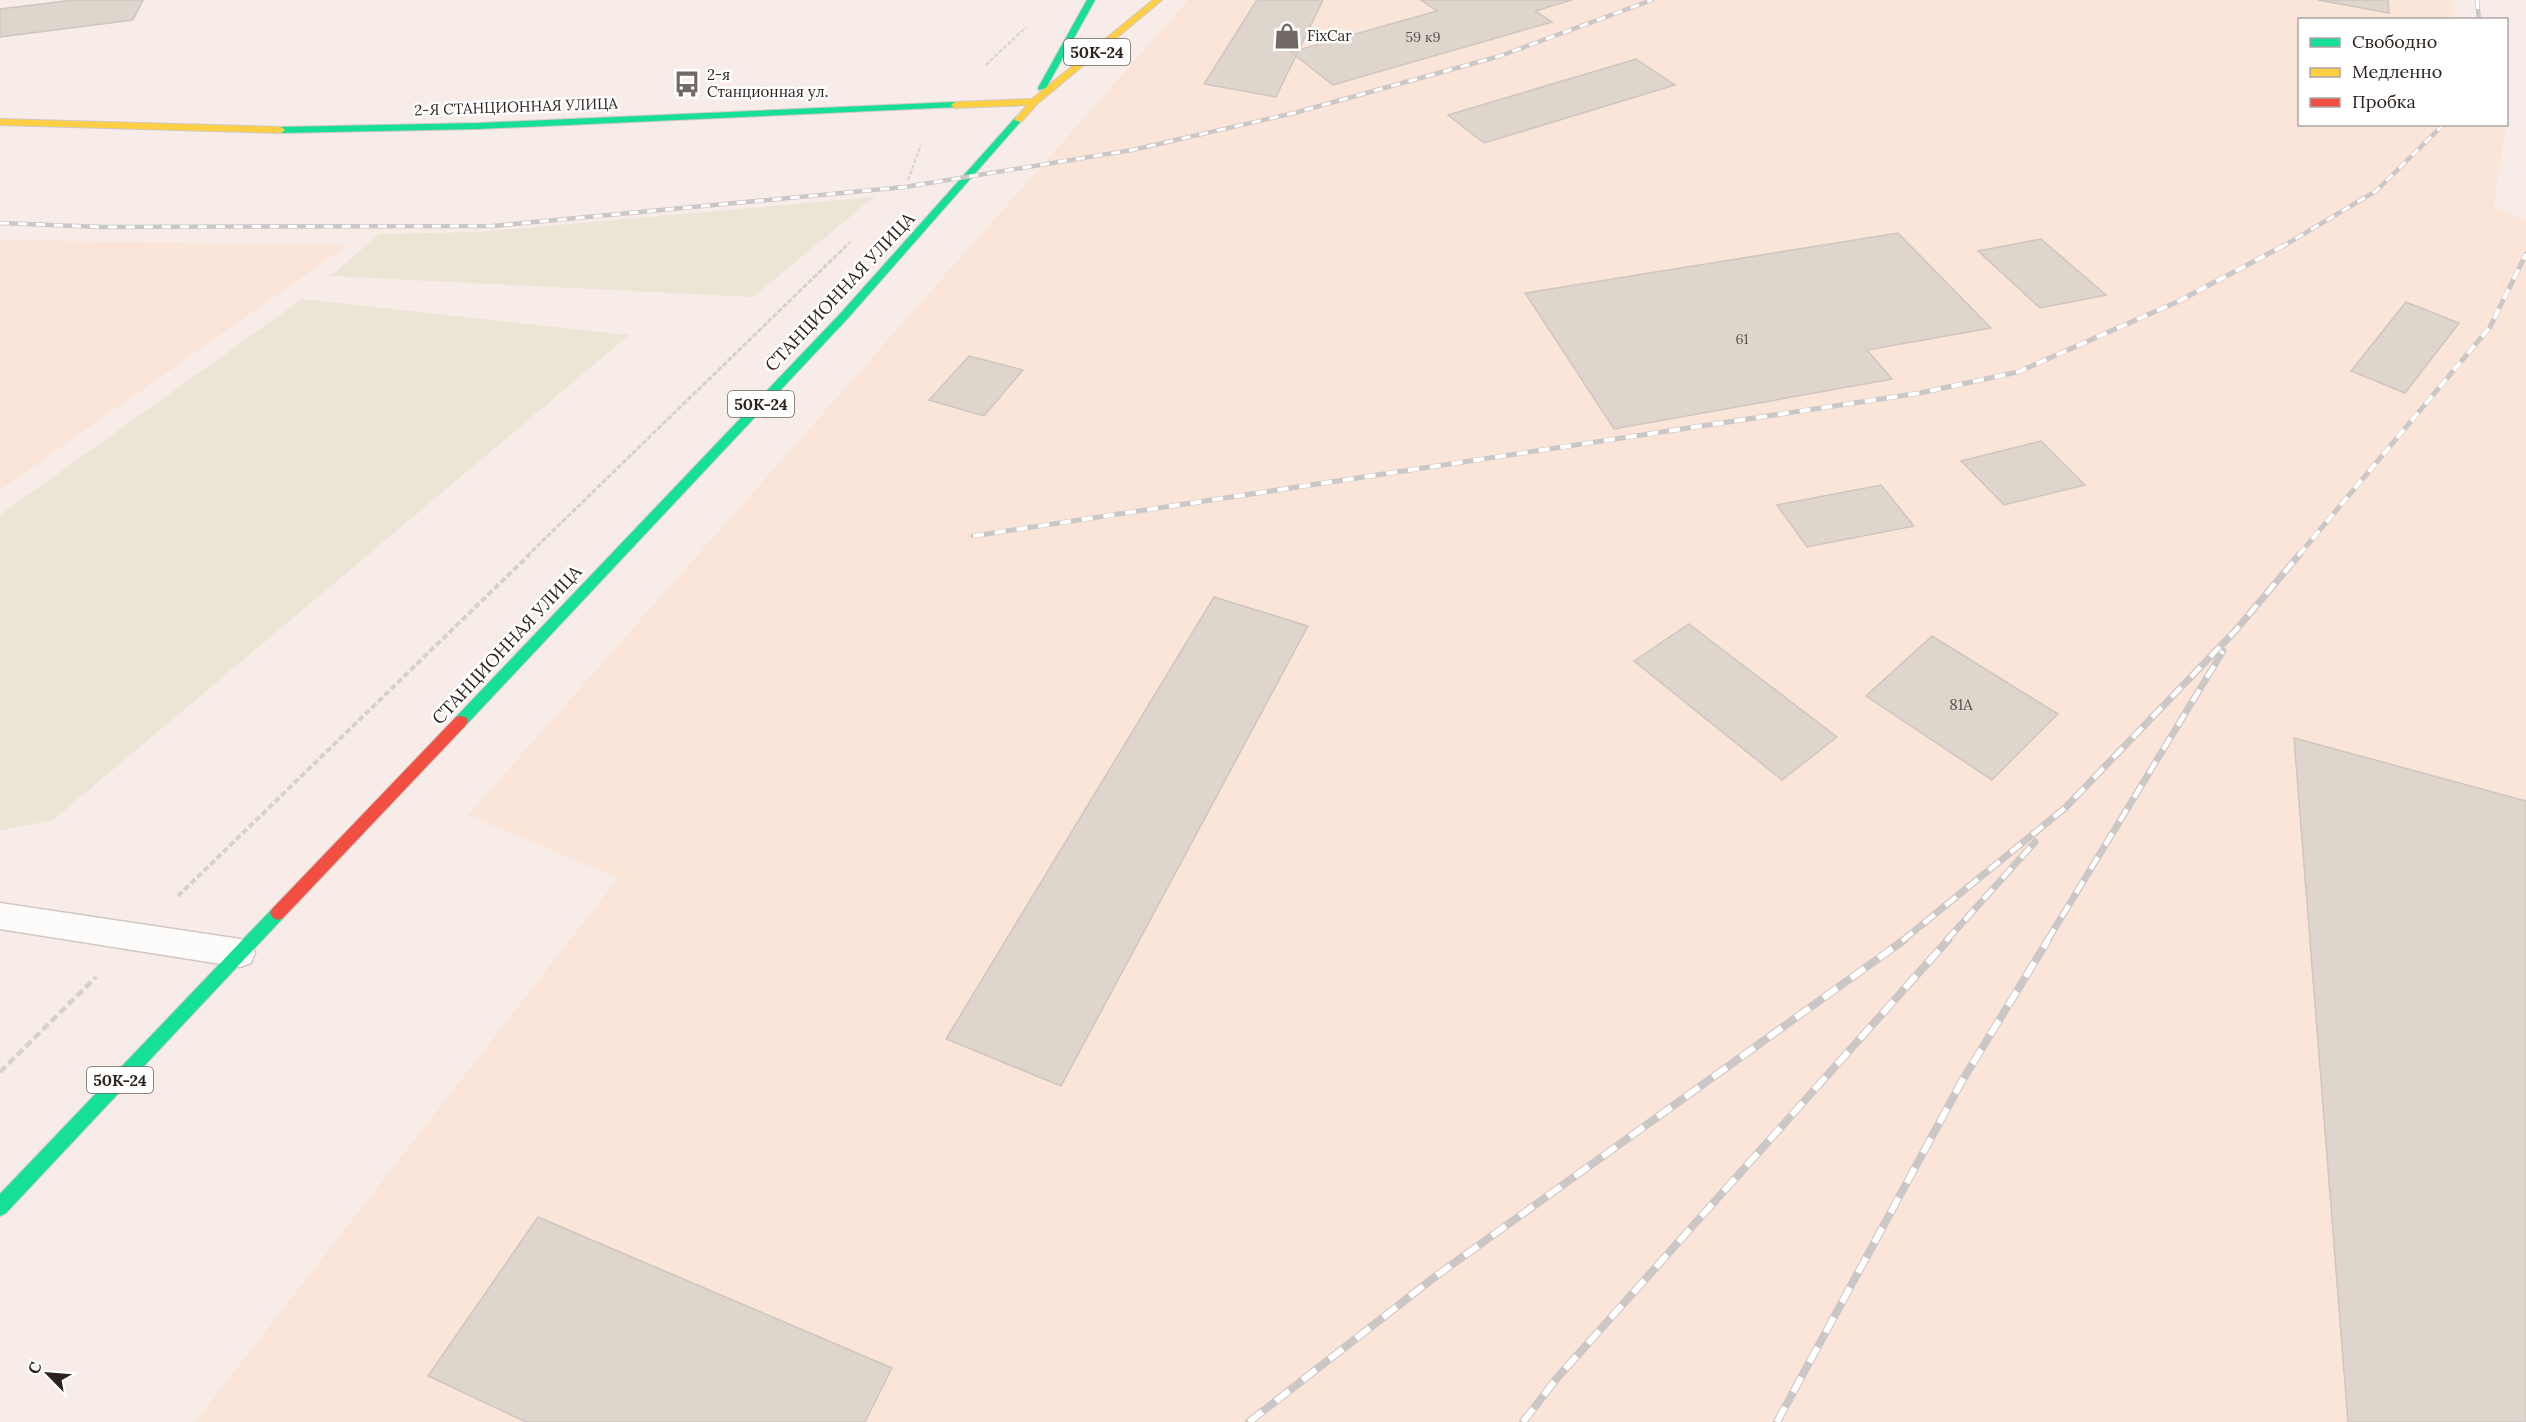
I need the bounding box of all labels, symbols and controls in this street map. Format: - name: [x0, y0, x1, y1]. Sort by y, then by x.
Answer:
- legend: [2298, 18, 2508, 126]
- shop icon: FixCar: [1272, 21, 1302, 51]
- place label: FixCar: [1307, 26, 1352, 45]
- house number: 59 к9: [1405, 28, 1441, 46]
- text: Свободно: [2352, 30, 2437, 53]
- road number: 50К-24: [1064, 39, 1130, 65]
- text: Медленно: [2352, 60, 2442, 83]
- place label: 2-я Станционная ул.: [707, 65, 828, 101]
- bus stop icon: 2-я Станционная ул.: [672, 69, 702, 99]
- text: Пробка: [2352, 90, 2416, 113]
- street label: 2-Я СТАНЦИОННАЯ УЛИЦА: [414, 93, 619, 120]
- street label: СТАНЦИОННАЯ УЛИЦА: [760, 207, 920, 376]
- house number: 61: [1735, 330, 1749, 348]
- road number: 50К-24: [728, 391, 794, 417]
- street label: СТАНЦИОННАЯ УЛИЦА: [427, 560, 587, 729]
- house number: 81А: [1949, 695, 1973, 714]
- road number: 50К-24: [87, 1067, 153, 1093]
- north arrow: [18, 1344, 78, 1404]
- text: С: [23, 1358, 46, 1377]

